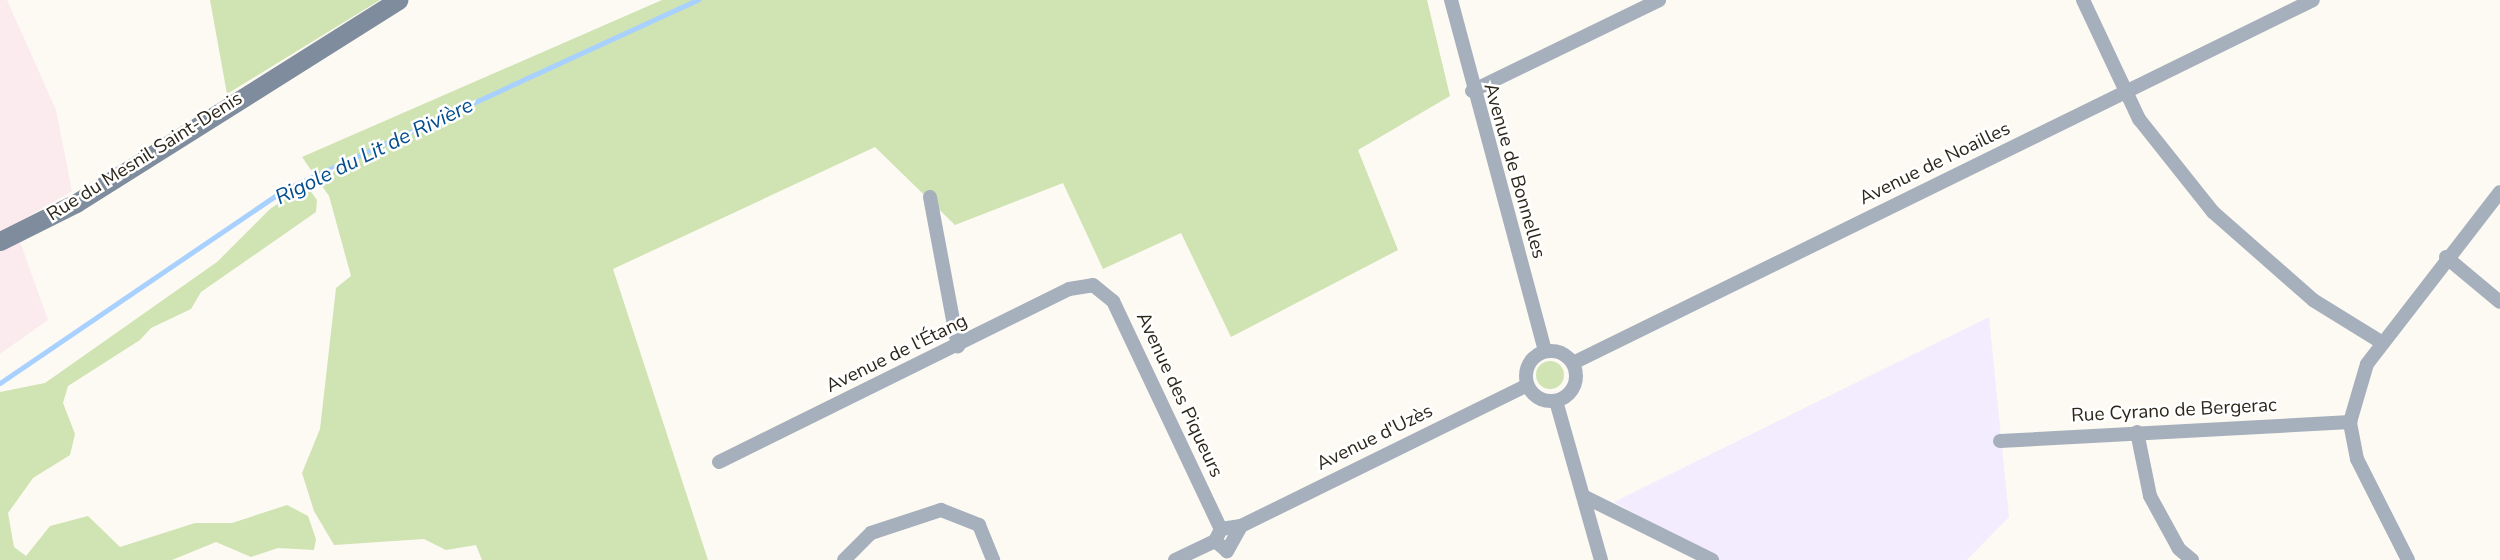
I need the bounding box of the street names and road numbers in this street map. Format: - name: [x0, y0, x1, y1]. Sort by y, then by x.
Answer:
- street label: Avenue de Bonnelles: [1478, 81, 1550, 261]
- street label: Rue du Mesnil Saint-Denis: [43, 87, 247, 227]
- street label: Avenue de Noailles: [1856, 118, 2014, 210]
- street label: Avenue des Piqueurs: [1131, 309, 1227, 481]
- street label: Avenue de l'Étang: [823, 310, 971, 398]
- street label: Rue Cyrano de Bergerac: [2071, 394, 2277, 428]
- street label: Avenue d'Uzès: [1313, 400, 1437, 476]

